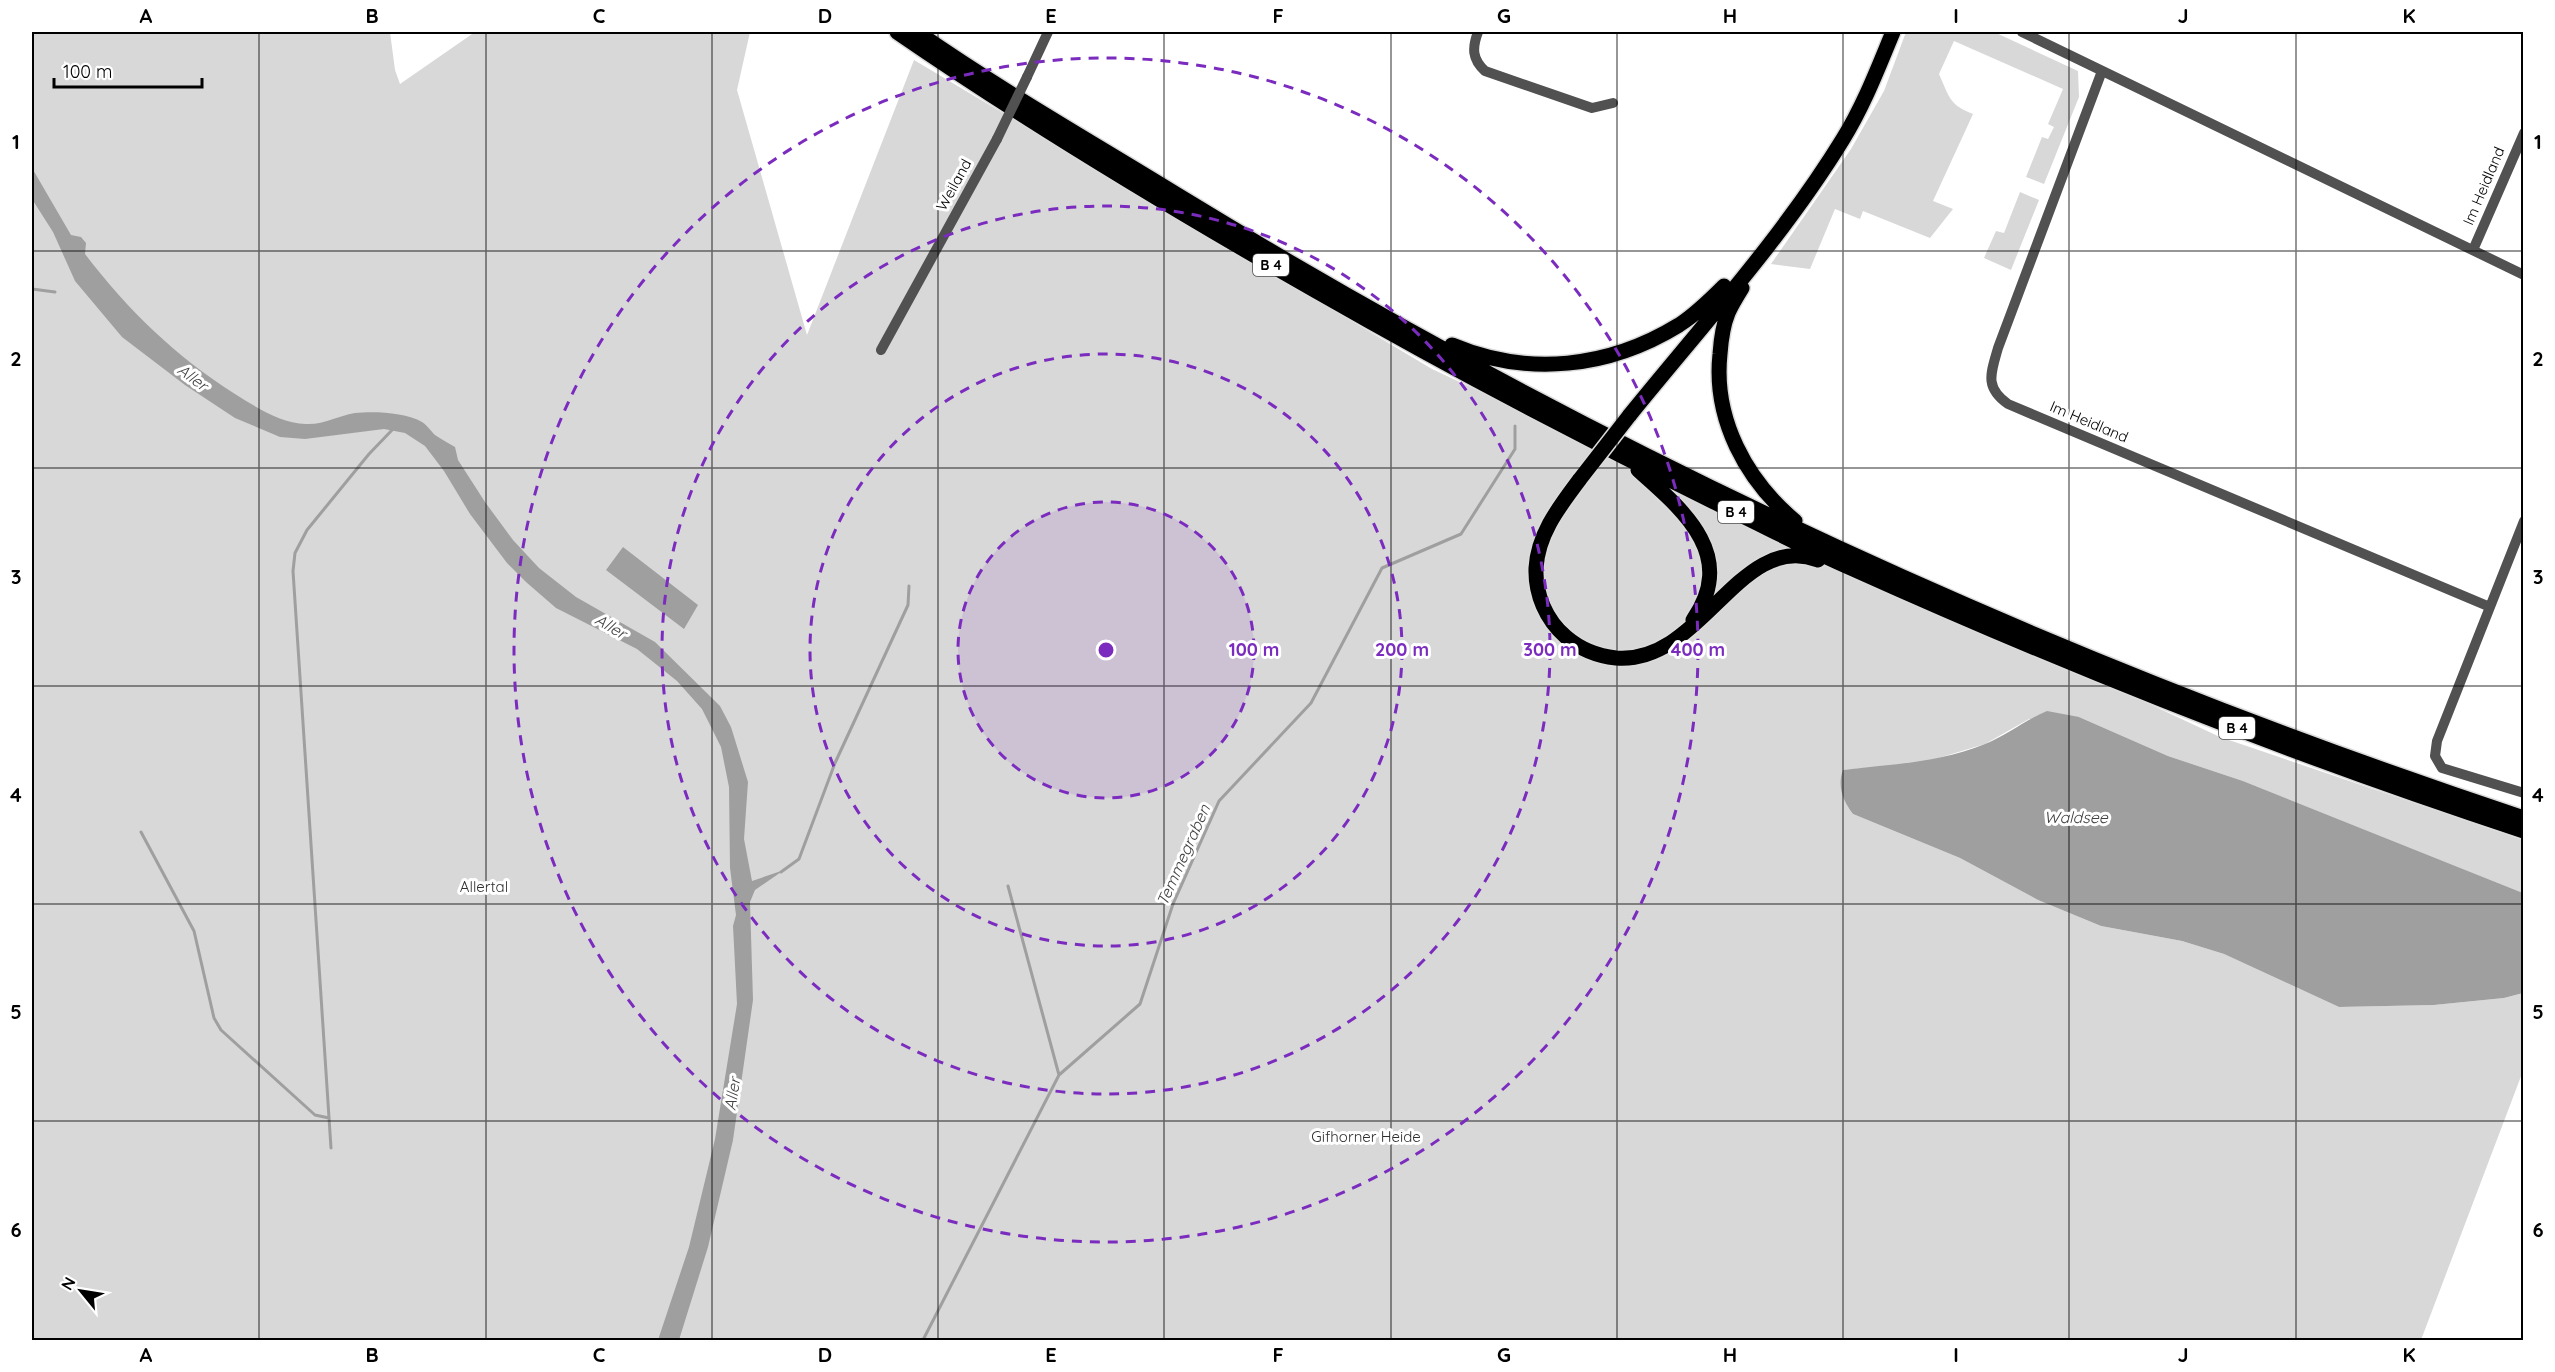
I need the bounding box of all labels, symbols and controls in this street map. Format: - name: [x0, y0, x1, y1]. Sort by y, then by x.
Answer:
- text: A: [140, 3, 153, 28]
- text: B: [365, 3, 379, 28]
- text: C: [593, 3, 606, 28]
- text: D: [818, 3, 832, 28]
- text: E: [1045, 3, 1057, 28]
- text: F: [1272, 3, 1284, 28]
- text: G: [1497, 3, 1511, 28]
- text: H: [1723, 3, 1737, 28]
- text: I: [1953, 3, 1959, 28]
- text: J: [2177, 3, 2189, 28]
- text: K: [2402, 3, 2416, 28]
- scale bar: [54, 51, 202, 89]
- text: 100 m: [63, 60, 112, 83]
- text: 1: [12, 129, 20, 154]
- text: 1: [2534, 129, 2542, 154]
- street label: Im Heidland: [2459, 144, 2509, 228]
- street label: Weiland: [932, 156, 976, 214]
- road number: B 4: [1253, 254, 1289, 276]
- text: 2: [10, 346, 22, 371]
- text: 2: [2532, 346, 2544, 371]
- water label: Aller: [174, 359, 214, 396]
- street label: Im Heidland: [2047, 397, 2131, 447]
- road number: B 4: [1718, 501, 1754, 523]
- text: 3: [11, 564, 21, 589]
- text: 3: [2533, 564, 2543, 589]
- water label: Aller: [592, 609, 632, 644]
- text: 100 m: [1229, 638, 1279, 661]
- text: 200 m: [1375, 638, 1429, 661]
- text: 300 m: [1523, 638, 1577, 661]
- text: 400 m: [1671, 638, 1725, 661]
- centre of rings: [1096, 640, 1116, 660]
- road number: B 4: [2219, 717, 2255, 739]
- text: 4: [10, 782, 22, 807]
- text: 4: [2532, 782, 2544, 807]
- water label: Temmegraben: [1152, 801, 1215, 909]
- water label: Waldsee: [2044, 807, 2109, 827]
- park label: Allertal: [460, 877, 508, 896]
- text: 5: [10, 999, 22, 1024]
- text: 5: [2532, 999, 2544, 1024]
- water label: Aller: [720, 1074, 745, 1112]
- park label: Gifhorner Heide: [1311, 1127, 1421, 1146]
- text: 6: [10, 1217, 22, 1242]
- text: 6: [2532, 1217, 2544, 1242]
- north arrow: [51, 1261, 111, 1321]
- text: N: [56, 1273, 80, 1294]
- text: A: [140, 1342, 153, 1367]
- text: B: [365, 1342, 379, 1367]
- text: C: [593, 1342, 606, 1367]
- text: D: [818, 1342, 832, 1367]
- text: E: [1045, 1342, 1057, 1367]
- text: F: [1272, 1342, 1284, 1367]
- text: G: [1497, 1342, 1511, 1367]
- text: H: [1723, 1342, 1737, 1367]
- text: I: [1953, 1342, 1959, 1367]
- text: J: [2177, 1342, 2189, 1367]
- text: K: [2402, 1342, 2416, 1367]

